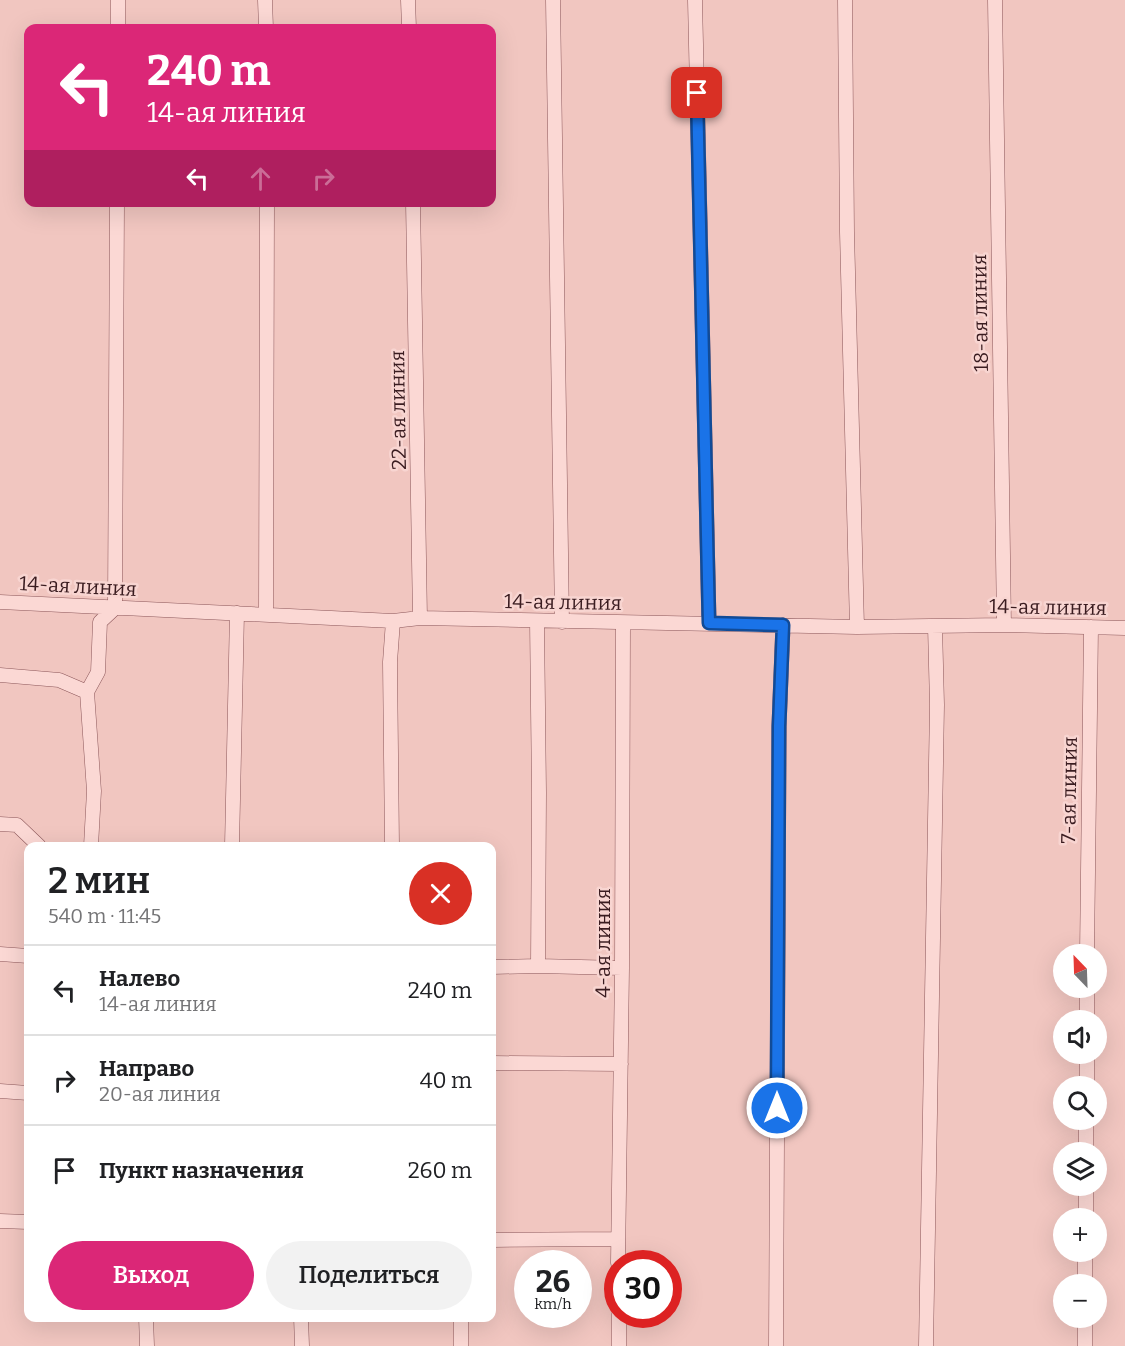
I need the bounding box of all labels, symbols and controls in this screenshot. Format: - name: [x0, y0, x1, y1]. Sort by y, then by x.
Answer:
- text: 240 m: [147, 46, 271, 96]
- icon: left: [48, 48, 126, 126]
- pin: [671, 67, 722, 118]
- icon: arrive: [680, 76, 713, 109]
- text: 14-ая линия: [147, 97, 306, 129]
- icon: left: [181, 162, 214, 195]
- icon: ahead: [244, 162, 277, 195]
- icon: right: [307, 162, 340, 195]
- street label: 18-ая линия: [967, 254, 993, 372]
- street label: 22-ая линия: [385, 350, 411, 470]
- street label: 14-ая линия: [19, 571, 137, 601]
- street label: 14-ая линия: [504, 589, 622, 615]
- street label: 14-ая линия: [989, 594, 1107, 620]
- street label: 7-ая линия: [1056, 736, 1082, 844]
- text: 2 мин: [48, 859, 150, 903]
- button: close: [409, 862, 472, 925]
- street label: 4-ая линия: [591, 888, 615, 998]
- text: 540 m · 11:45: [48, 904, 161, 928]
- north arrow: [1053, 944, 1107, 998]
- map controls: [1053, 944, 1107, 1328]
- text: Налево: [99, 965, 180, 992]
- icon: left: [48, 974, 81, 1007]
- text: 240 m: [408, 977, 472, 1004]
- text: 14-ая линия: [99, 992, 217, 1016]
- button: sound: [1053, 1010, 1107, 1064]
- text: Направо: [99, 1055, 194, 1082]
- icon: right: [48, 1064, 81, 1097]
- text: 40 m: [420, 1067, 472, 1094]
- position arrow: [745, 1076, 809, 1140]
- button: search: [1053, 1076, 1107, 1130]
- text: 20-ая линия: [99, 1082, 221, 1106]
- button: layers: [1053, 1142, 1107, 1196]
- icon: arrive: [48, 1154, 81, 1187]
- text: Пункт назначения: [99, 1157, 304, 1184]
- text: 260 m: [408, 1157, 472, 1184]
- button: +: [1053, 1208, 1107, 1262]
- button: Выход: [48, 1241, 254, 1310]
- button: Поделиться: [266, 1241, 472, 1310]
- speed limit sign: 30: [604, 1250, 682, 1328]
- text: 26: [536, 1264, 570, 1300]
- button: −: [1053, 1274, 1107, 1328]
- text: km/h: [534, 1295, 572, 1313]

